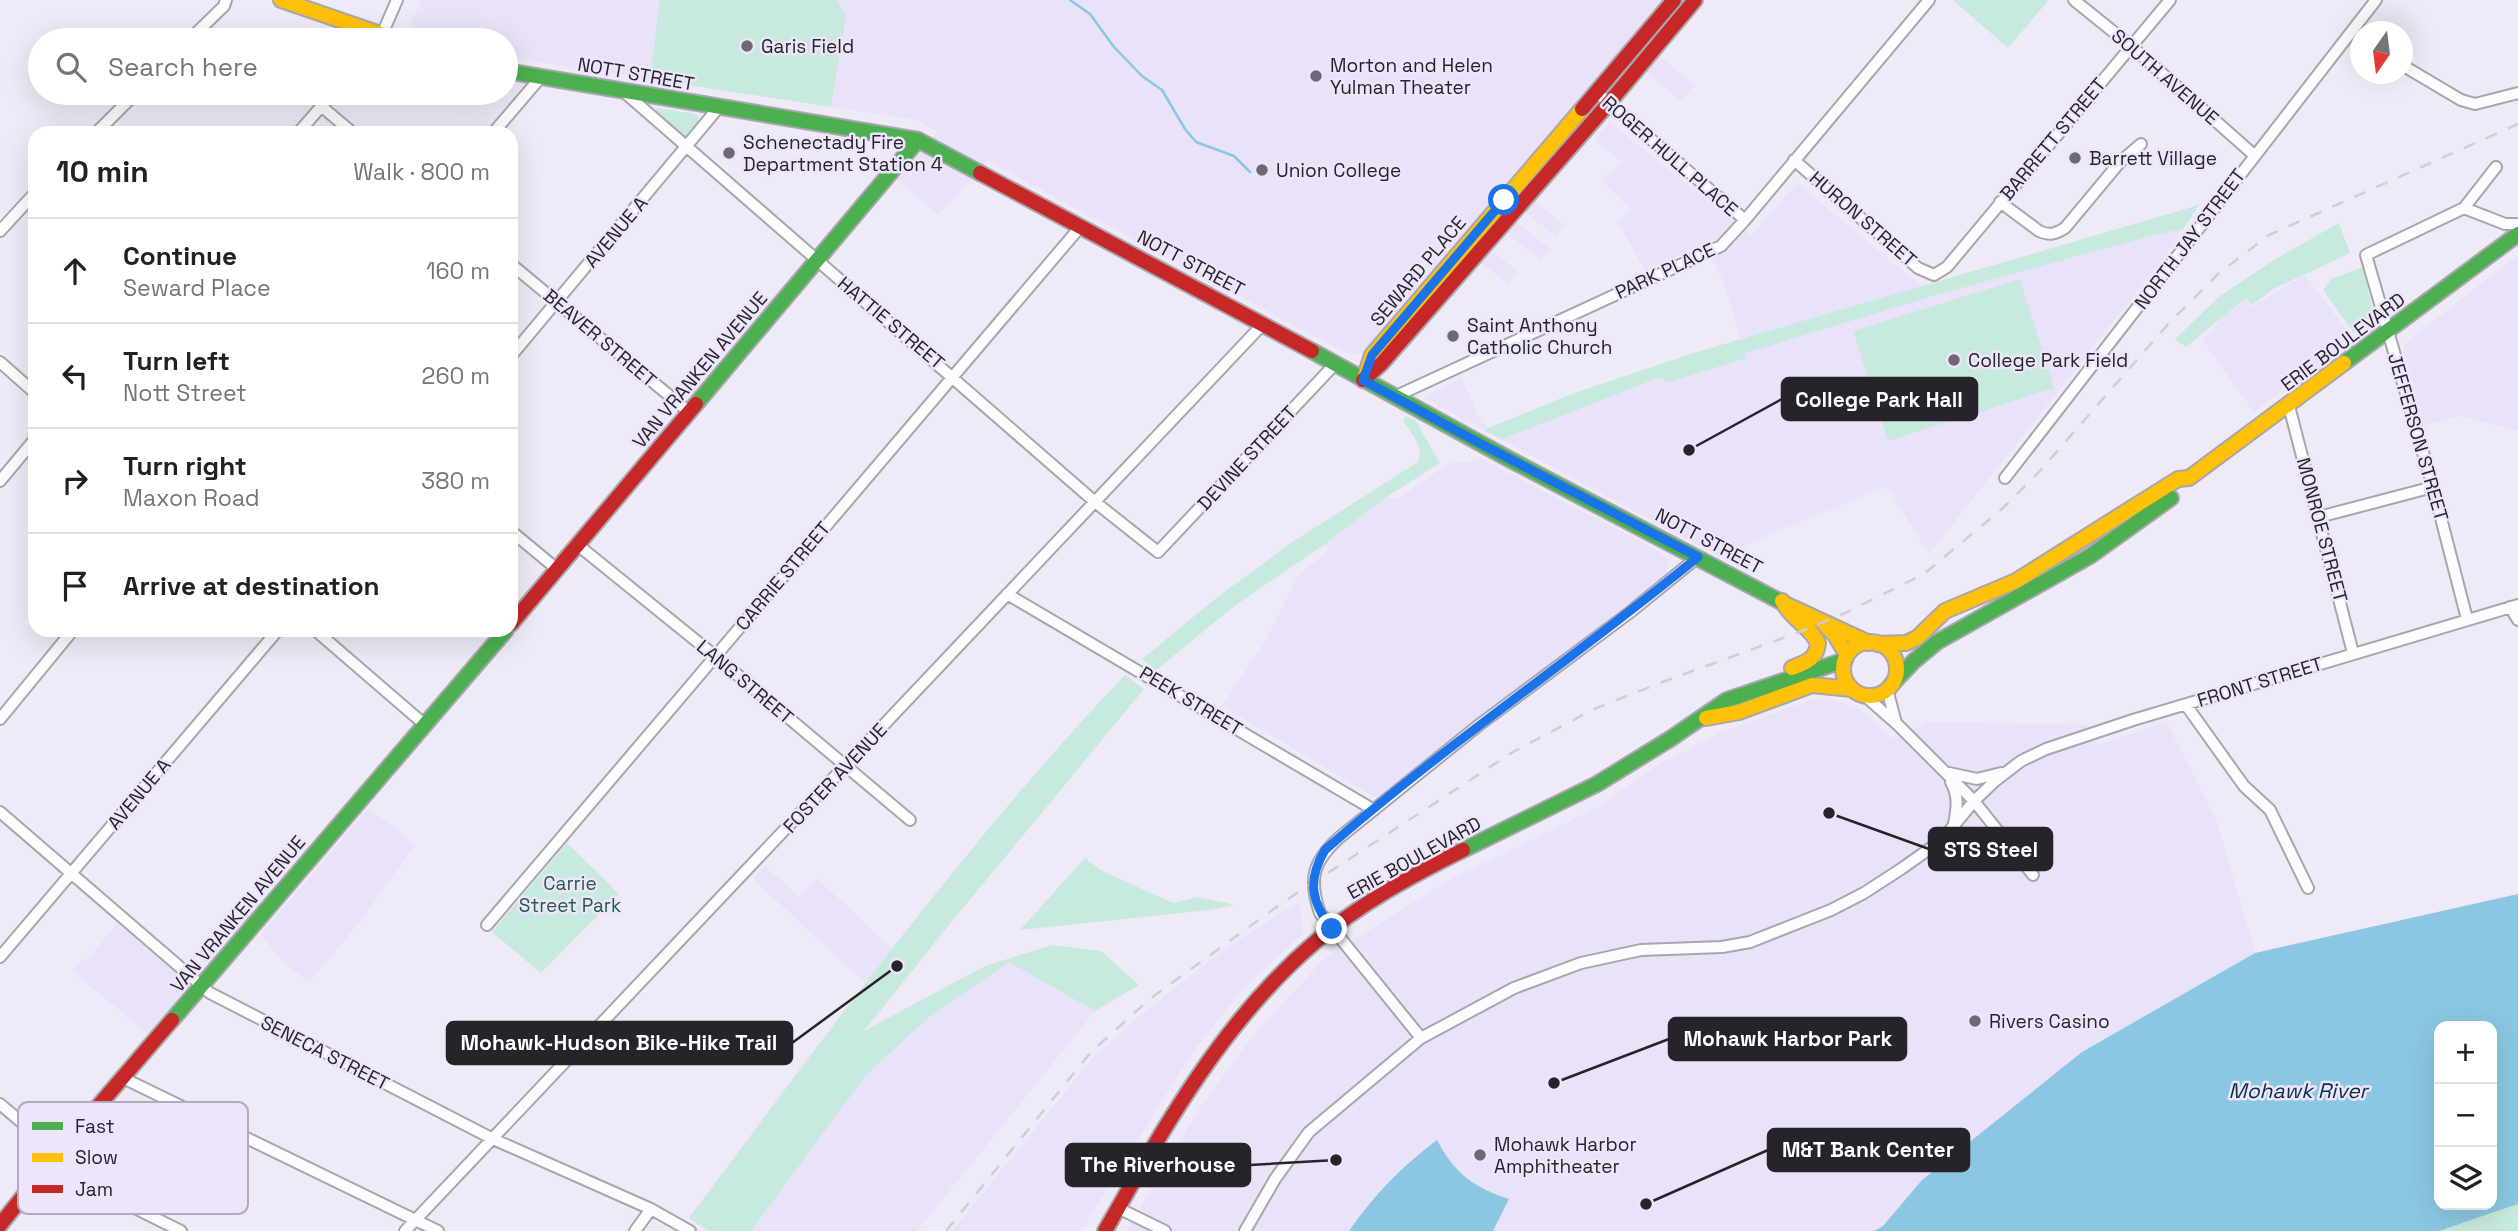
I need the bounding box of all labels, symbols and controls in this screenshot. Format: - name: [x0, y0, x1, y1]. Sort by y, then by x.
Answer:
- north arrow: [2350, 21, 2413, 84]
- street label: SOUTH AVENUE: [2106, 23, 2224, 131]
- search box: [28, 28, 518, 105]
- place label: Garis Field: [761, 34, 854, 59]
- marker: Garis Field: [739, 38, 755, 54]
- icon: search: [52, 48, 90, 86]
- text: Search here: [108, 50, 258, 84]
- street label: NOTT STREET: [576, 51, 696, 97]
- place label: Morton and Helen Yulman Theater: [1330, 53, 1493, 100]
- marker: Morton and Helen Yulman Theater: [1308, 68, 1324, 84]
- street label: BARRETT STREET: [1994, 72, 2112, 206]
- street label: ROGER HULL PLACE: [1597, 90, 1743, 222]
- place label: Schenectady Fire Department Station 4: [743, 130, 943, 177]
- marker: Schenectady Fire Department Station 4: [721, 145, 737, 161]
- place label: Barrett Village: [2089, 146, 2217, 171]
- marker: Barrett Village: [2067, 150, 2083, 166]
- text: 10 min: [56, 152, 149, 191]
- text: Walk · 800 m: [353, 157, 490, 187]
- place label: Union College: [1276, 158, 1401, 183]
- marker: Union College: [1254, 162, 1270, 178]
- street label: NORTH JAY STREET: [2129, 164, 2251, 314]
- street label: HURON STREET: [1804, 166, 1922, 272]
- route start: [1488, 184, 1519, 215]
- street label: AVENUE A: [579, 191, 653, 273]
- street label: SEWARD PLACE: [1365, 211, 1471, 331]
- street label: NOTT STREET: [1133, 224, 1249, 302]
- street label: PARK PLACE: [1611, 237, 1719, 305]
- text: Continue: [123, 239, 237, 273]
- icon: ahead: [56, 252, 94, 290]
- text: 160 m: [426, 256, 490, 286]
- street label: HATTIE STREET: [832, 271, 950, 375]
- text: Seward Place: [123, 273, 271, 303]
- street label: BEAVER STREET: [538, 283, 662, 393]
- street label: VAN VRANKEN AVENUE: [627, 286, 773, 454]
- street label: ERIE BOULEVARD: [2276, 287, 2410, 397]
- place label: Saint Anthony Catholic Church: [1467, 313, 1612, 360]
- marker: Saint Anthony Catholic Church: [1445, 328, 1461, 344]
- text: Turn left: [123, 344, 230, 378]
- place label: College Park Field: [1968, 348, 2128, 373]
- street label: JEFFERSON STREET: [2382, 350, 2454, 524]
- marker: College Park Field: [1946, 352, 1962, 368]
- icon: left: [56, 357, 94, 395]
- text: 260 m: [422, 361, 490, 391]
- text: Nott Street: [123, 378, 247, 408]
- callout: College Park Hall: [1782, 378, 1977, 420]
- text: College Park Hall: [1795, 386, 1963, 413]
- street label: DEVINE STREET: [1192, 400, 1302, 516]
- text: Turn right: [123, 449, 247, 483]
- street label: MONROE STREET: [2291, 455, 2353, 605]
- icon: right: [56, 462, 94, 500]
- text: 380 m: [421, 466, 490, 496]
- text: Maxon Road: [123, 483, 260, 513]
- street label: NOTT STREET: [1651, 502, 1767, 580]
- street label: CARRIE STREET: [730, 516, 836, 636]
- icon: arrive: [56, 567, 94, 605]
- text: Arrive at destination: [123, 569, 380, 603]
- street label: LANG STREET: [691, 634, 799, 730]
- street label: FRONT STREET: [2194, 651, 2326, 713]
- street label: PEEK STREET: [1135, 660, 1247, 742]
- street label: FOSTER AVENUE: [778, 718, 892, 838]
- street label: AVENUE A: [102, 753, 176, 835]
- street label: ERIE BOULEVARD: [1343, 811, 1485, 905]
- callout: STS Steel: [1929, 828, 2052, 870]
- street label: VAN VRANKEN AVENUE: [165, 830, 311, 998]
- text: STS Steel: [1944, 836, 2038, 863]
- park label: Carrie Street Park: [519, 871, 621, 918]
- route end: [1316, 913, 1347, 944]
- place label: Rivers Casino: [1989, 1009, 2110, 1034]
- street label: SENECA STREET: [256, 1010, 394, 1096]
- marker: Rivers Casino: [1967, 1013, 1983, 1029]
- callout: Mohawk Harbor Park: [1669, 1018, 1906, 1060]
- map controls: [2434, 1021, 2497, 1210]
- button: +: [2434, 1021, 2497, 1084]
- callout: Mohawk-Hudson Bike-Hike Trail: [447, 1022, 792, 1064]
- text: Mohawk Harbor Park: [1684, 1025, 1893, 1052]
- text: Mohawk-Hudson Bike-Hike Trail: [461, 1029, 777, 1056]
- water label: Mohawk River: [2228, 1077, 2370, 1104]
- button: −: [2434, 1084, 2497, 1147]
- legend: [18, 1102, 248, 1214]
- text: Fast: [75, 1114, 115, 1139]
- callout: M&T Bank Center: [1768, 1129, 1969, 1171]
- place label: Mohawk Harbor Amphitheater: [1494, 1132, 1637, 1179]
- text: M&T Bank Center: [1782, 1136, 1954, 1163]
- callout: The Riverhouse: [1066, 1144, 1250, 1186]
- text: Slow: [75, 1145, 118, 1170]
- marker: Mohawk Harbor Amphitheater: [1472, 1147, 1488, 1163]
- button: layers: [2434, 1147, 2497, 1210]
- text: The Riverhouse: [1080, 1151, 1236, 1178]
- text: Jam: [75, 1177, 113, 1202]

